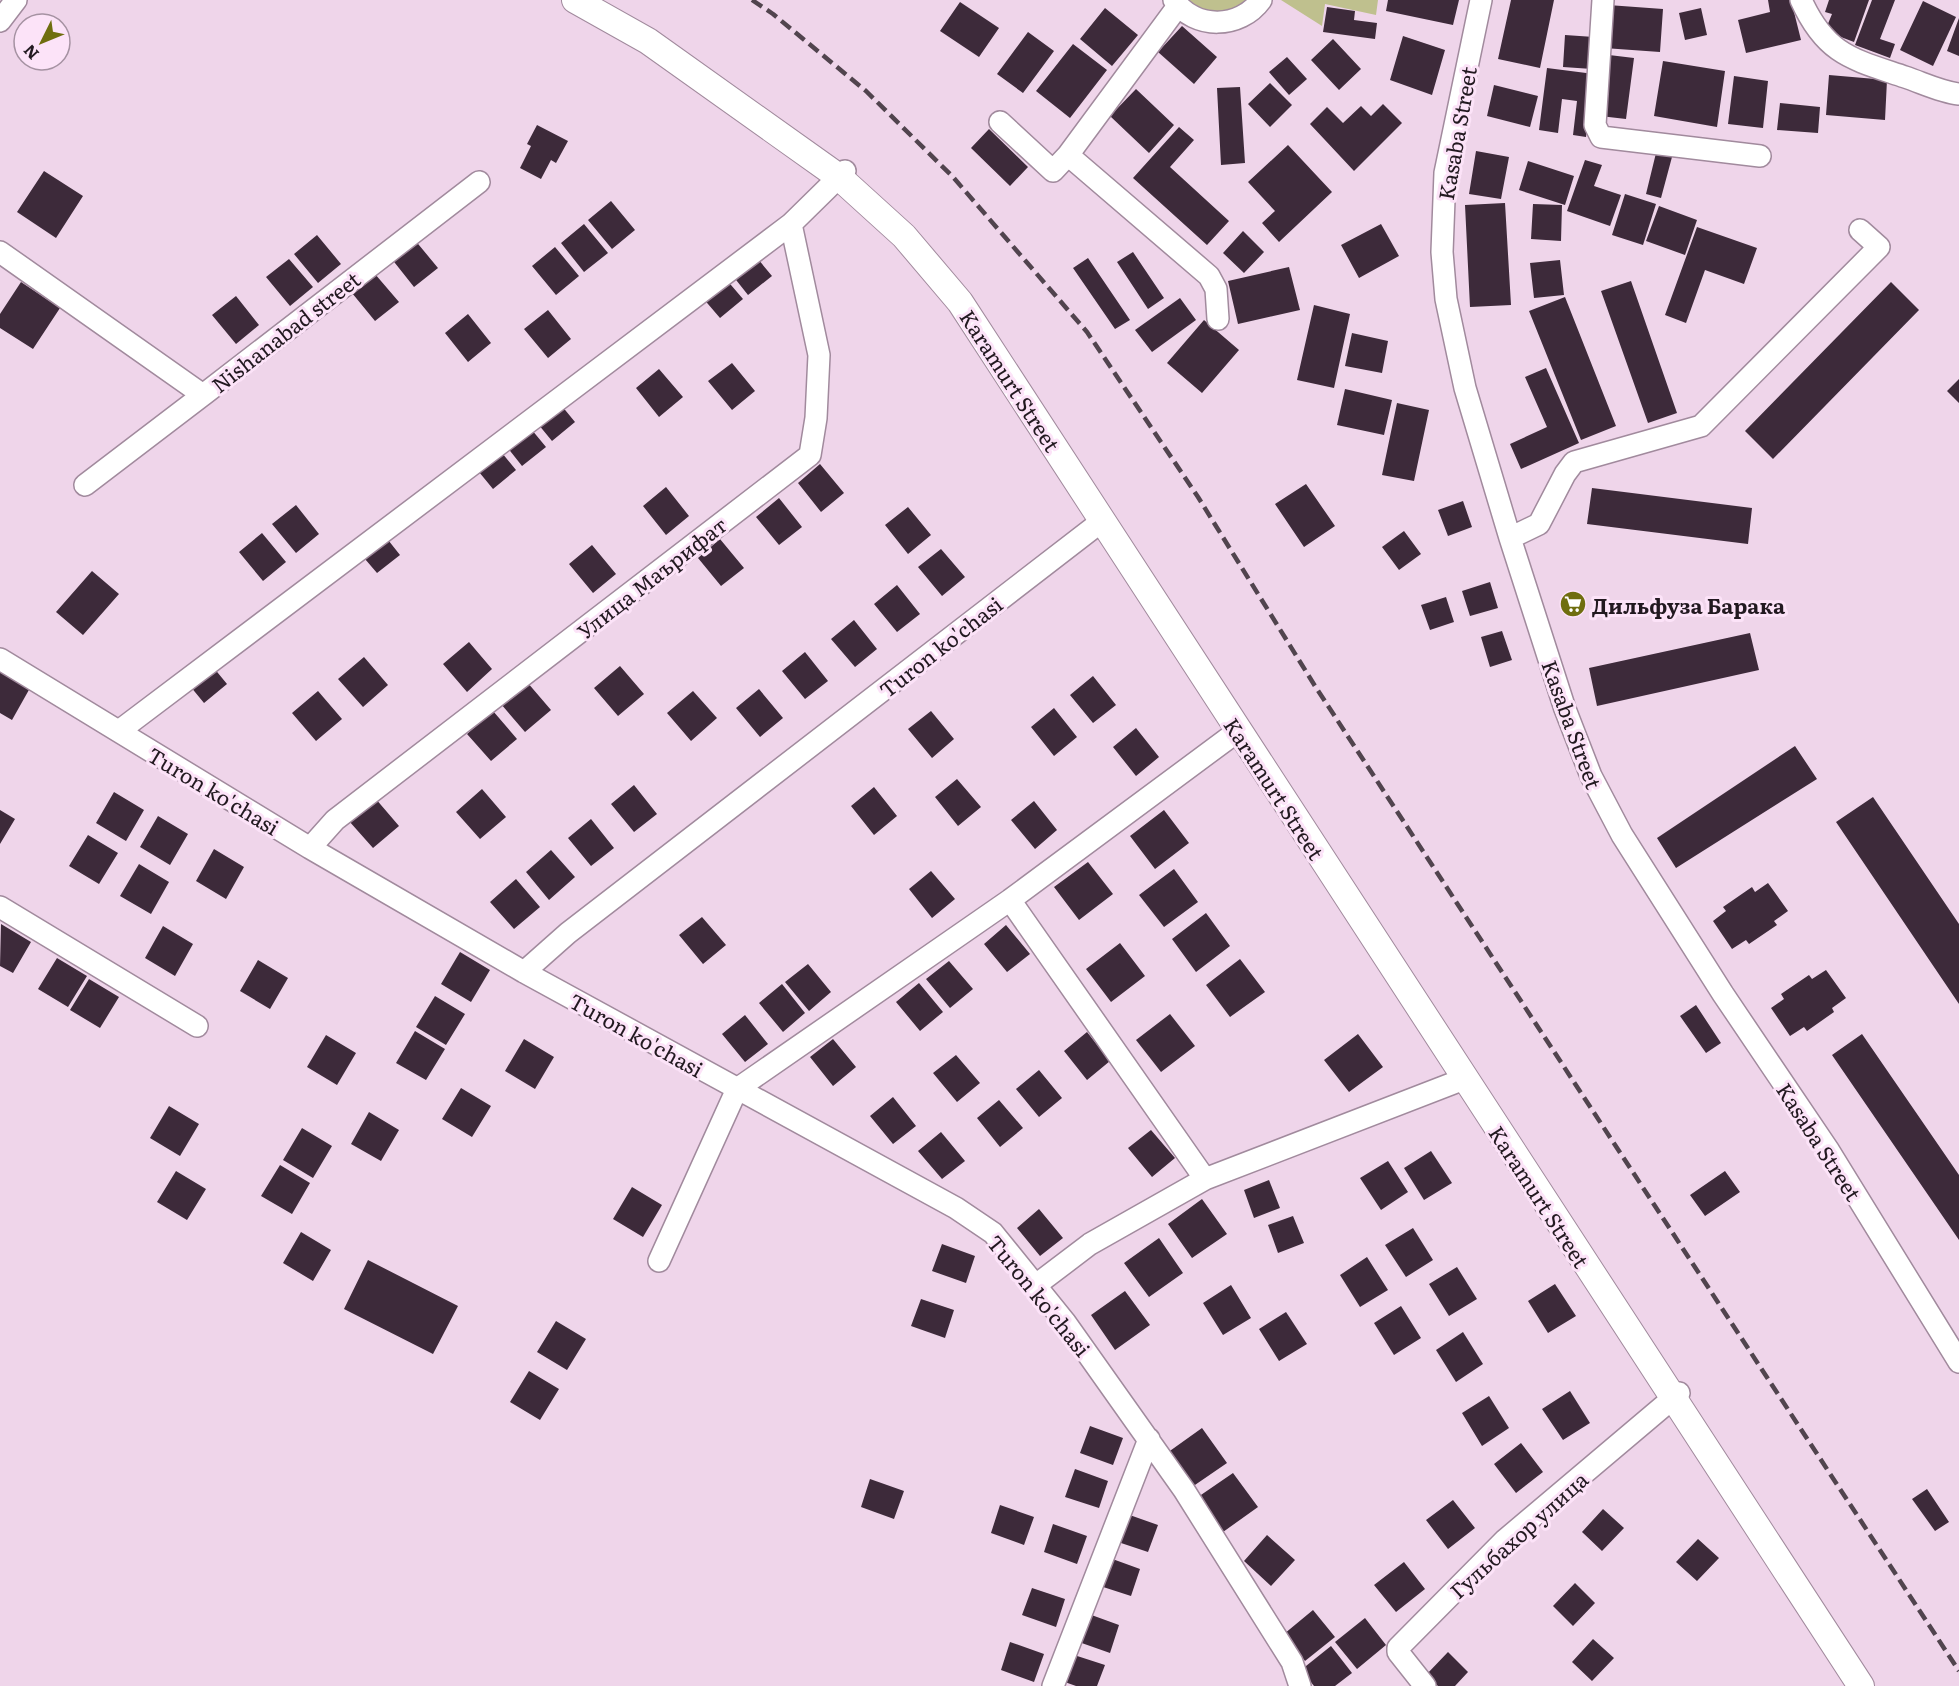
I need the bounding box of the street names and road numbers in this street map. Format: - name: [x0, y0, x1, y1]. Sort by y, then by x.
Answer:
- street label: Kasaba Street: [1429, 63, 1483, 202]
- street label: Nishanabad street: [204, 263, 366, 399]
- street label: Karamurt Street: [953, 303, 1069, 457]
- street label: Улица Маърифат: [570, 509, 732, 645]
- street label: Turon ko'chasi: [872, 588, 1008, 704]
- street label: Kasaba Street: [1535, 655, 1611, 793]
- street label: Karamurt Street: [1217, 711, 1333, 865]
- street label: Turon ko'chasi: [142, 738, 286, 842]
- street label: Turon ko'chasi: [564, 984, 710, 1084]
- street label: Kasaba Street: [1770, 1076, 1870, 1207]
- street label: Karamurt Street: [1482, 1119, 1598, 1273]
- street label: Turon ko'chasi: [981, 1227, 1099, 1363]
- street label: Гульбахор улица: [1442, 1463, 1595, 1605]

